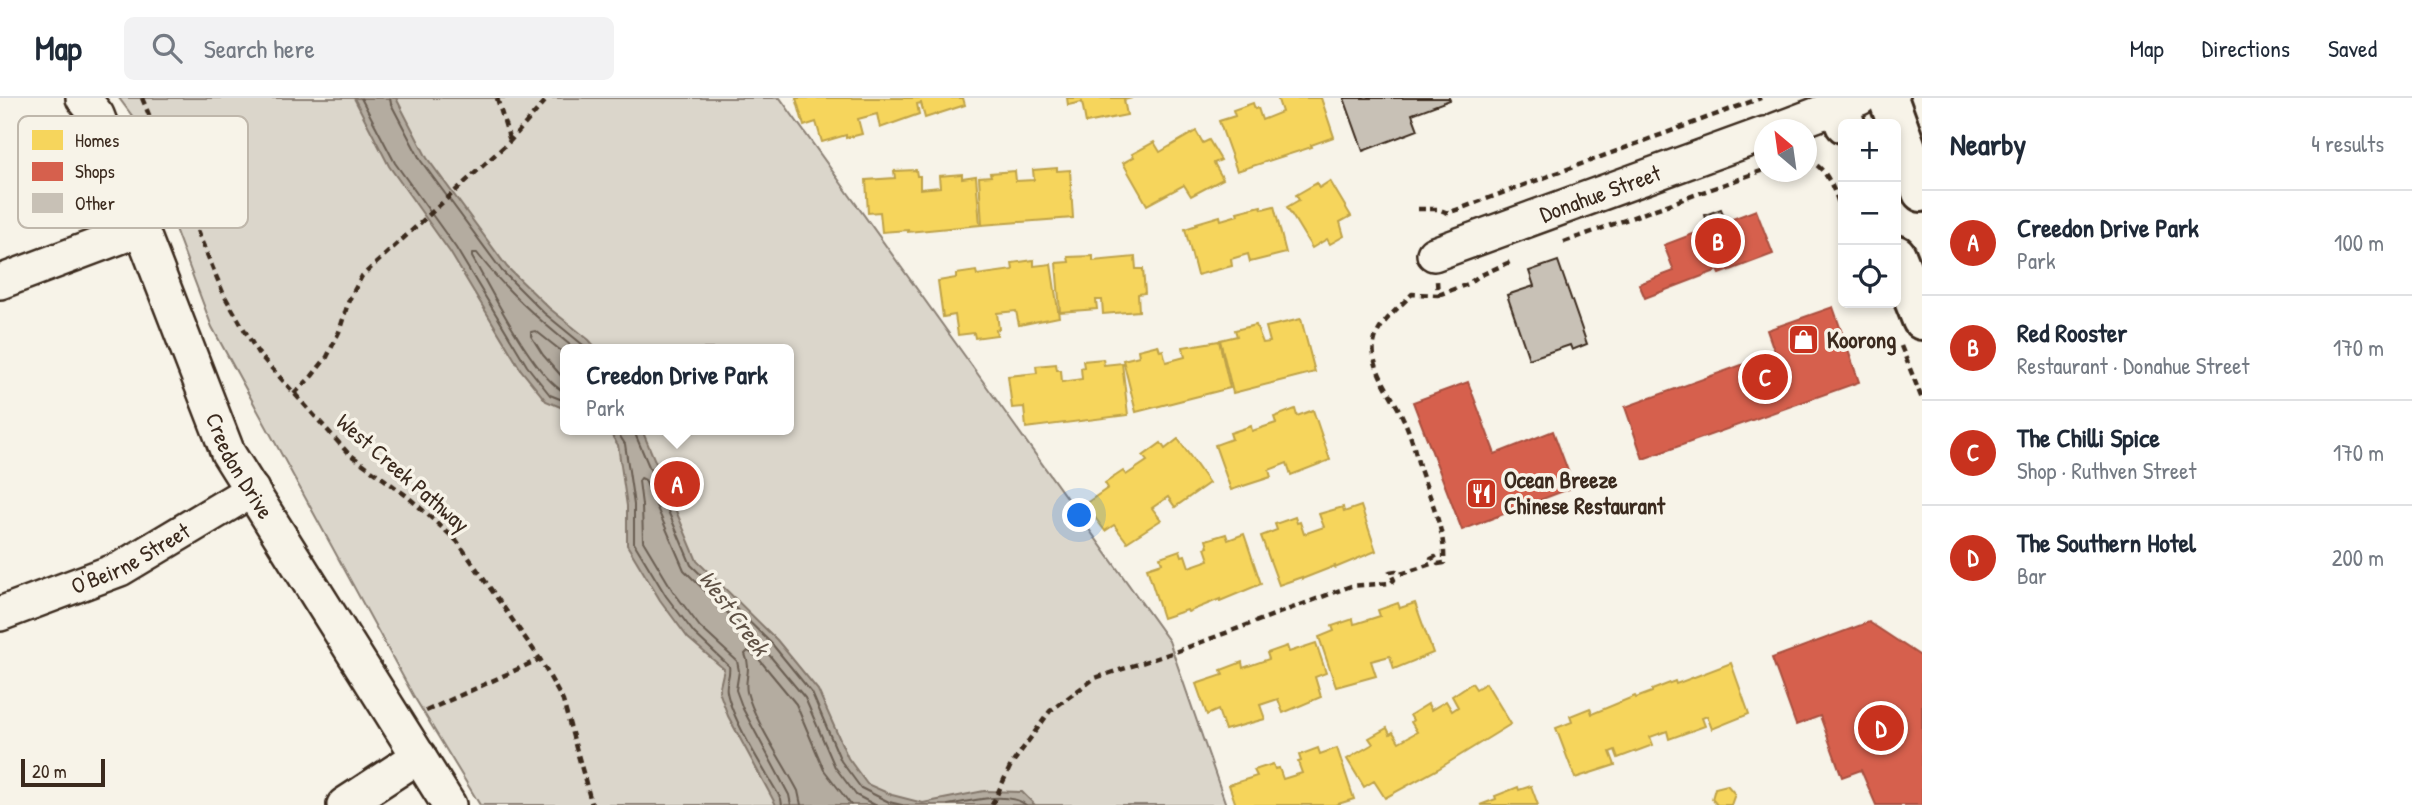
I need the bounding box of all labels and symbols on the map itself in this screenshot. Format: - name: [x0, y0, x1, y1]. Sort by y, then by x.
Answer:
- legend: [18, 116, 248, 228]
- north arrow: [1754, 119, 1817, 182]
- text: Homes: [75, 127, 119, 153]
- street label: Donahue Street: [1535, 156, 1666, 229]
- text: Shops: [75, 158, 115, 184]
- text: Other: [75, 190, 116, 216]
- pin: B: [1695, 215, 1741, 267]
- shop icon: Koorong: [1787, 323, 1821, 357]
- place label: Koorong: [1827, 324, 1896, 356]
- pin: C: [1742, 351, 1788, 403]
- street label: West Creek Pathway: [330, 406, 477, 539]
- street label: Creedon Drive: [199, 408, 281, 525]
- pin: A: [654, 458, 700, 510]
- place label: Ocean Breeze Chinese Restaurant: [1504, 464, 1666, 521]
- restaurant icon: Ocean Breeze Chinese Restaurant: [1464, 476, 1498, 510]
- your location: [1062, 498, 1096, 532]
- street label: O'Beirne Street: [67, 514, 196, 601]
- water label: West Creek: [692, 563, 779, 663]
- pin: D: [1858, 702, 1904, 754]
- scale bar: [21, 756, 105, 788]

